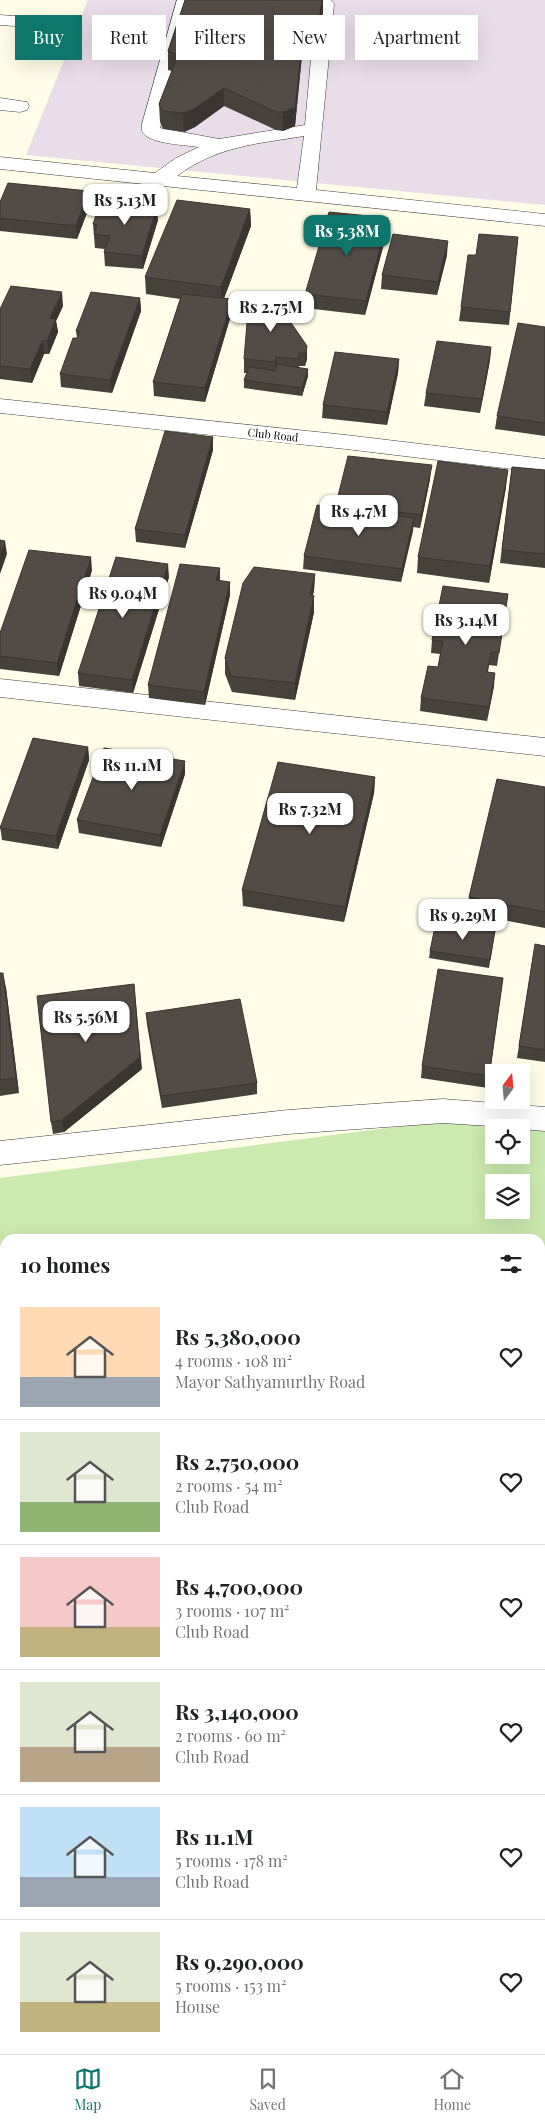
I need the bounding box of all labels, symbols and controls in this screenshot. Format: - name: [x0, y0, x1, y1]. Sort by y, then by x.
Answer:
- chip: Buy: [15, 15, 82, 60]
- chip: Rent: [92, 15, 166, 60]
- chip: Filters: [176, 15, 264, 60]
- chip: New: [274, 15, 345, 60]
- chip: Apartment: [355, 15, 478, 60]
- pin: Rs 5.13M: [73, 184, 177, 226]
- text: Rs 5.13M: [94, 189, 156, 210]
- pin: Rs 5.38M: [295, 214, 399, 257]
- text: Rs 5.38M: [315, 220, 379, 241]
- pin: Rs 2.75M: [219, 290, 323, 333]
- text: Rs 2.75M: [239, 296, 303, 317]
- street label: Club Road: [247, 424, 300, 445]
- pin: Rs 4.7M: [313, 494, 405, 537]
- text: Rs 4.7M: [331, 500, 387, 521]
- pin: Rs 9.04M: [71, 576, 175, 619]
- text: Rs 9.04M: [89, 582, 157, 603]
- pin: Rs 3.14M: [414, 604, 518, 646]
- text: Rs 3.14M: [434, 609, 498, 630]
- pin: Rs 11.1M: [80, 748, 184, 791]
- text: Rs 11.1M: [102, 754, 162, 775]
- pin: Rs 7.32M: [258, 792, 362, 835]
- text: Rs 7.32M: [278, 798, 342, 819]
- pin: Rs 9.29M: [411, 898, 515, 941]
- text: Rs 9.29M: [429, 904, 497, 925]
- pin: Rs 5.56M: [34, 1000, 138, 1043]
- text: Rs 5.56M: [54, 1006, 118, 1027]
- north arrow: [485, 1064, 530, 1109]
- map controls: [485, 1064, 530, 1219]
- button: locate: [485, 1119, 530, 1164]
- button: layers: [485, 1174, 530, 1219]
- text: 10 homes: [20, 1250, 110, 1278]
- icon: filters: [497, 1250, 525, 1278]
- text: Rs 5,380,000: [175, 1322, 301, 1350]
- icon: home: [60, 1327, 120, 1387]
- icon: heart: [497, 1343, 525, 1371]
- text: 4 rooms · 108 m²: [175, 1350, 292, 1371]
- text: Mayor Sathyamurthy Road: [175, 1371, 365, 1392]
- text: Rs 2,750,000: [175, 1447, 299, 1475]
- icon: home: [60, 1452, 120, 1512]
- icon: heart: [497, 1468, 525, 1496]
- text: 2 rooms · 54 m²: [175, 1475, 283, 1496]
- text: Club Road: [175, 1496, 249, 1517]
- text: Rs 4,700,000: [175, 1572, 303, 1600]
- icon: home: [60, 1577, 120, 1637]
- icon: heart: [497, 1593, 525, 1621]
- text: 3 rooms · 107 m²: [175, 1600, 290, 1621]
- text: Club Road: [175, 1621, 249, 1642]
- text: Rs 3,140,000: [175, 1697, 299, 1725]
- icon: home: [60, 1702, 120, 1762]
- icon: heart: [497, 1718, 525, 1746]
- text: 2 rooms · 60 m²: [175, 1725, 286, 1746]
- text: Club Road: [175, 1746, 249, 1767]
- text: Rs 11.1M: [175, 1822, 253, 1850]
- icon: home: [60, 1827, 120, 1887]
- icon: heart: [497, 1843, 525, 1871]
- text: 5 rooms · 178 m²: [175, 1850, 288, 1871]
- text: Club Road: [175, 1871, 249, 1892]
- text: Rs 9,290,000: [175, 1947, 304, 1975]
- icon: home: [60, 1952, 120, 2012]
- icon: heart: [497, 1968, 525, 1996]
- text: 5 rooms · 153 m²: [175, 1975, 286, 1996]
- text: House: [175, 1996, 220, 2017]
- tab: Map: [74, 2065, 102, 2114]
- tab: Saved: [250, 2065, 286, 2114]
- tab: Home: [434, 2065, 471, 2114]

